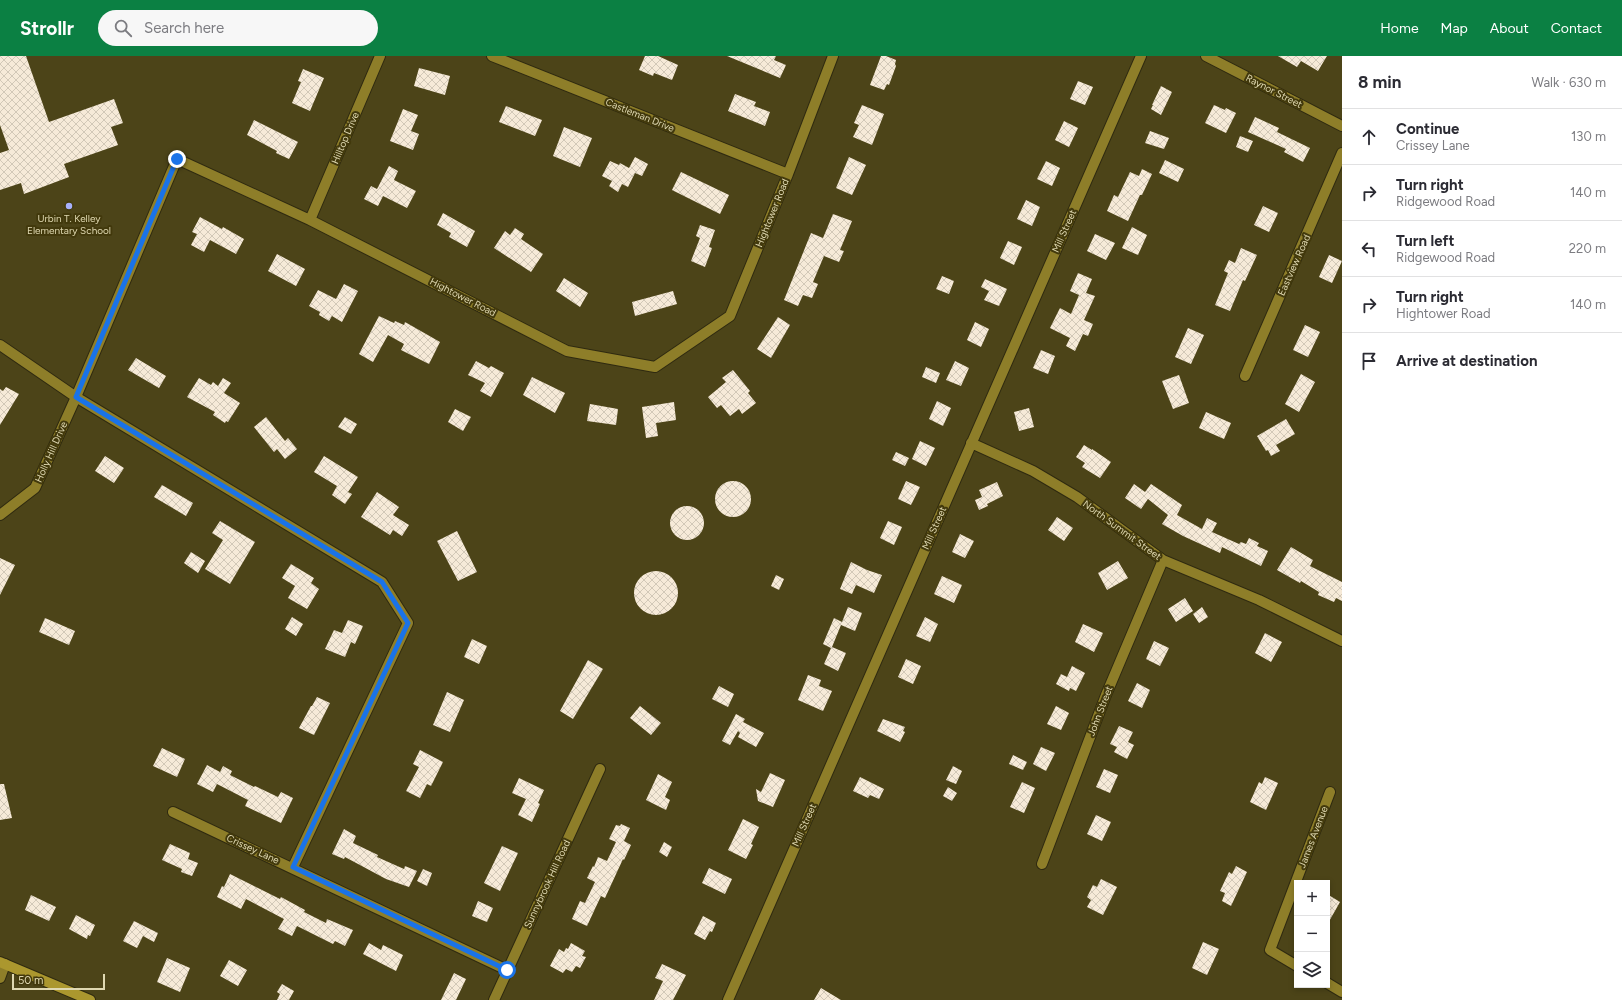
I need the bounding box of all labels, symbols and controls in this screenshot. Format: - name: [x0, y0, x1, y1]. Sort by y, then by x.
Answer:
- search box: [98, 10, 378, 46]
- text: Strollr: [20, 17, 74, 40]
- icon: search: [112, 17, 134, 39]
- text: Search here: [144, 19, 224, 37]
- text: Home: [1380, 20, 1419, 37]
- text: Map: [1441, 20, 1468, 37]
- text: About: [1490, 20, 1529, 37]
- text: Contact: [1551, 20, 1602, 37]
- street label: Raynor Street: [1244, 71, 1305, 111]
- text: 8 min: [1358, 72, 1401, 92]
- text: Walk · 630 m: [1531, 75, 1606, 90]
- street label: Castleman Drive: [604, 95, 677, 135]
- street label: Hilltop Drive: [328, 110, 362, 166]
- text: Continue: [1396, 120, 1459, 138]
- icon: ahead: [1358, 126, 1380, 148]
- text: 130 m: [1571, 129, 1606, 144]
- text: Crissey Lane: [1396, 138, 1470, 153]
- route end: [168, 150, 186, 168]
- text: Turn right: [1396, 176, 1464, 194]
- street label: Hightower Road: [752, 177, 792, 249]
- icon: right: [1358, 182, 1380, 204]
- text: 140 m: [1570, 185, 1606, 200]
- text: Ridgewood Road: [1396, 194, 1495, 209]
- marker: Urbin T. Kelley Elementary School: [64, 201, 74, 211]
- street label: Mill Street: [1049, 207, 1079, 254]
- place label: Urbin T. Kelley Elementary School: [27, 212, 111, 237]
- street label: Eastview Road: [1275, 232, 1313, 298]
- text: Turn left: [1396, 232, 1454, 250]
- icon: left: [1358, 238, 1380, 260]
- text: 220 m: [1569, 241, 1606, 256]
- text: Ridgewood Road: [1396, 250, 1495, 265]
- street label: Hightower Road: [428, 275, 498, 319]
- text: Turn right: [1396, 288, 1464, 306]
- icon: right: [1358, 294, 1380, 316]
- text: 140 m: [1570, 297, 1606, 312]
- text: Hightower Road: [1396, 306, 1491, 321]
- icon: arrive: [1358, 350, 1380, 372]
- text: Arrive at destination: [1396, 352, 1537, 370]
- street label: Holly Hill Drive: [32, 419, 70, 484]
- street label: North Summit Street: [1080, 497, 1164, 563]
- street label: Mill Street: [919, 504, 949, 551]
- street label: John Street: [1085, 684, 1116, 738]
- street label: Mill Street: [789, 801, 819, 848]
- street label: James Avenue: [1295, 804, 1331, 870]
- street label: Crissey Lane: [225, 831, 282, 867]
- street label: Sunnybrook Hill Road: [521, 838, 573, 930]
- map controls: [1294, 880, 1330, 988]
- button: +: [1294, 880, 1330, 916]
- button: −: [1294, 916, 1330, 952]
- button: layers: [1294, 952, 1330, 988]
- route start: [498, 961, 516, 979]
- scale bar: [12, 972, 105, 991]
- text: 50 m: [18, 974, 43, 987]

